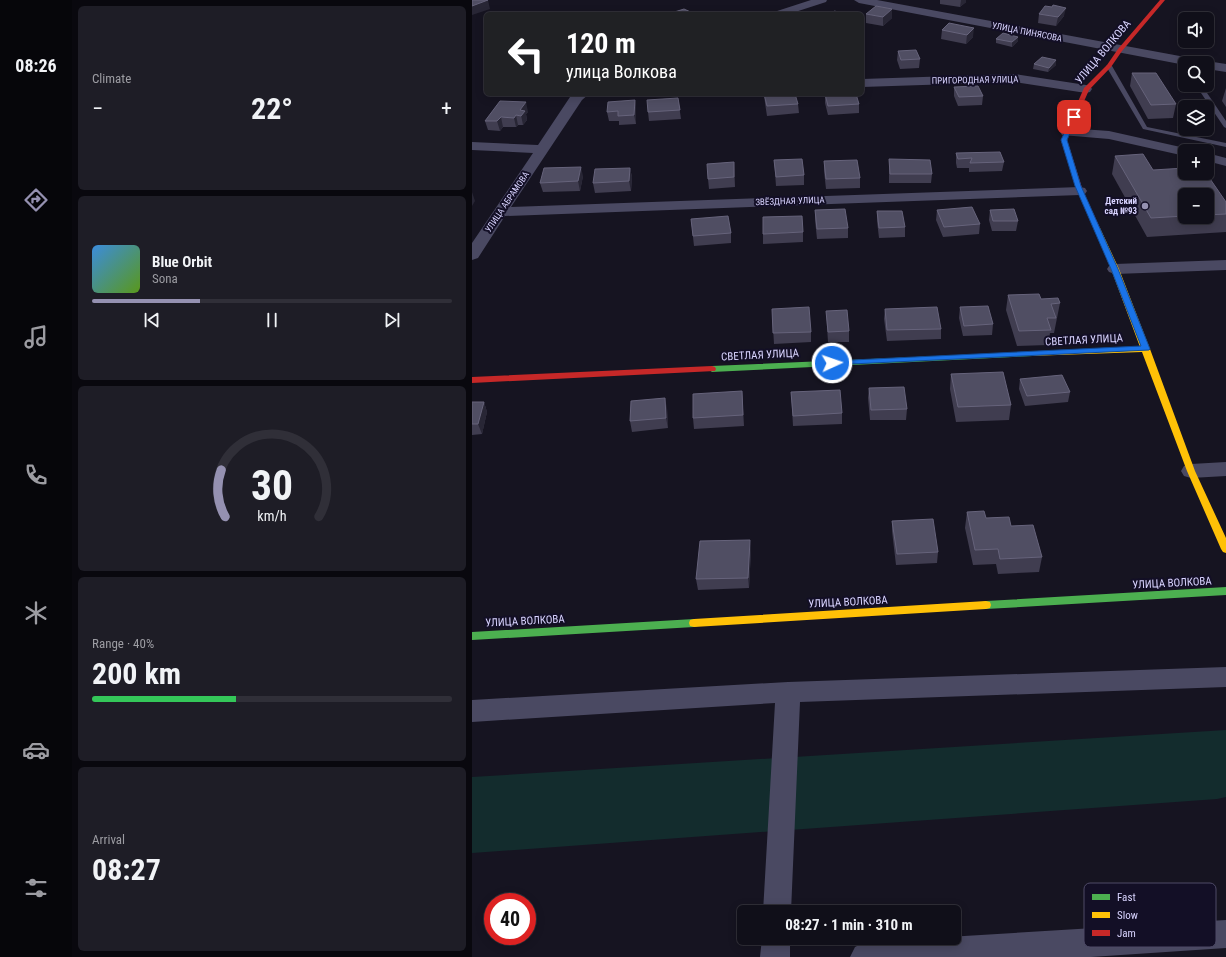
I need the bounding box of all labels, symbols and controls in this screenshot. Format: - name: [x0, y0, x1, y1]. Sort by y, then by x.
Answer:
- map controls: [1178, 12, 1214, 224]
- button: sound: [1178, 12, 1214, 48]
- street label: УЛИЦА ВОЛКОВА: [1072, 17, 1134, 87]
- street label: УЛИЦА ПИНЯСОВА: [991, 20, 1063, 44]
- text: 120 m: [566, 27, 636, 60]
- icon: left: [500, 28, 552, 80]
- text: 08:26: [15, 55, 57, 76]
- button: search: [1178, 56, 1214, 92]
- text: улица Волкова: [566, 61, 677, 82]
- text: Climate: [92, 71, 131, 86]
- street label: ПРИГОРОДНАЯ УЛИЦА: [932, 74, 1018, 86]
- text: 22°: [251, 91, 293, 126]
- text: −: [92, 96, 103, 121]
- text: +: [441, 96, 452, 121]
- pin: [1057, 100, 1091, 134]
- button: layers: [1178, 100, 1214, 136]
- icon: arrive: [1063, 106, 1085, 128]
- button: +: [1178, 144, 1214, 180]
- street label: УЛИЦА АБРАМОВА: [483, 170, 531, 234]
- icon: directions: [22, 186, 50, 214]
- button: −: [1178, 188, 1214, 224]
- street label: ЗВЁЗДНАЯ УЛИЦА: [755, 195, 825, 207]
- place label: Детский сад №93: [1105, 196, 1137, 216]
- marker: Детский сад №93: [1140, 201, 1150, 211]
- text: Blue Orbit: [152, 253, 212, 271]
- text: Sona: [152, 271, 178, 286]
- icon: previous: [141, 309, 163, 331]
- icon: pause: [261, 309, 283, 331]
- icon: next: [381, 309, 403, 331]
- icon: music: [22, 323, 50, 351]
- street label: СВЕТЛАЯ УЛИЦА: [1045, 331, 1124, 349]
- position arrow: [811, 342, 853, 384]
- street label: СВЕТЛАЯ УЛИЦА: [721, 346, 800, 364]
- text: 30: [251, 460, 293, 509]
- icon: phone: [22, 461, 50, 489]
- text: km/h: [257, 507, 287, 523]
- street label: УЛИЦА ВОЛКОВА: [1132, 574, 1213, 592]
- street label: УЛИЦА ВОЛКОВА: [808, 593, 889, 611]
- icon: climate: [22, 599, 50, 627]
- street label: УЛИЦА ВОЛКОВА: [485, 612, 566, 630]
- text: Range · 40%: [92, 636, 154, 651]
- text: 200 km: [92, 656, 181, 691]
- icon: car: [22, 736, 50, 764]
- text: Arrival: [92, 832, 125, 847]
- text: 08:27: [92, 852, 161, 887]
- icon: filters: [22, 874, 50, 902]
- legend: [1084, 883, 1216, 947]
- text: Fast: [1117, 891, 1136, 904]
- speed limit sign: 40: [484, 893, 536, 945]
- text: Slow: [1117, 909, 1138, 922]
- text: 08:27 · 1 min · 310 m: [785, 916, 913, 934]
- text: Jam: [1117, 927, 1136, 940]

